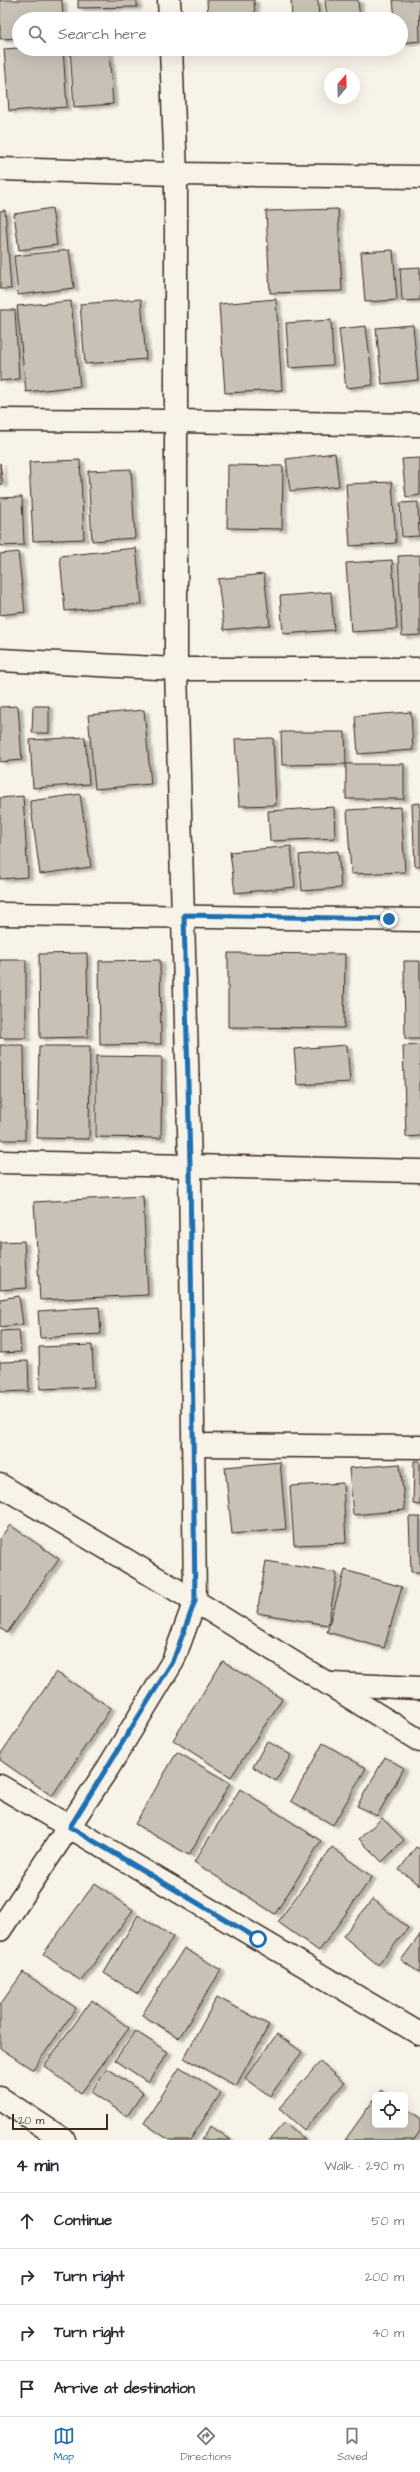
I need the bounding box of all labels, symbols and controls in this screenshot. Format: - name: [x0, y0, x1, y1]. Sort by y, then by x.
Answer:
- search box: [12, 12, 408, 56]
- icon: search: [26, 23, 48, 45]
- text: Search here: [58, 24, 147, 45]
- north arrow: [324, 68, 360, 104]
- route end: [380, 910, 398, 928]
- route start: [249, 1930, 267, 1948]
- map controls: [372, 2092, 408, 2128]
- button: locate: [372, 2092, 408, 2128]
- scale bar: [12, 2112, 108, 2131]
- text: 20 m: [18, 2113, 44, 2128]
- text: 4 min: [16, 2154, 59, 2178]
- text: Walk · 290 m: [325, 2157, 404, 2175]
- icon: ahead: [16, 2210, 38, 2232]
- text: Continue: [54, 2210, 112, 2231]
- text: 50 m: [371, 2212, 404, 2230]
- icon: right: [16, 2266, 38, 2288]
- text: Turn right: [54, 2266, 125, 2287]
- text: 200 m: [365, 2268, 404, 2286]
- icon: right: [16, 2322, 38, 2344]
- text: Turn right: [54, 2322, 125, 2343]
- text: 40 m: [372, 2324, 404, 2342]
- icon: arrive: [16, 2378, 38, 2400]
- text: Arrive at destination: [54, 2378, 195, 2399]
- tab: Map: [53, 2425, 75, 2464]
- tab: Directions: [180, 2425, 232, 2464]
- tab: Saved: [337, 2425, 367, 2464]

